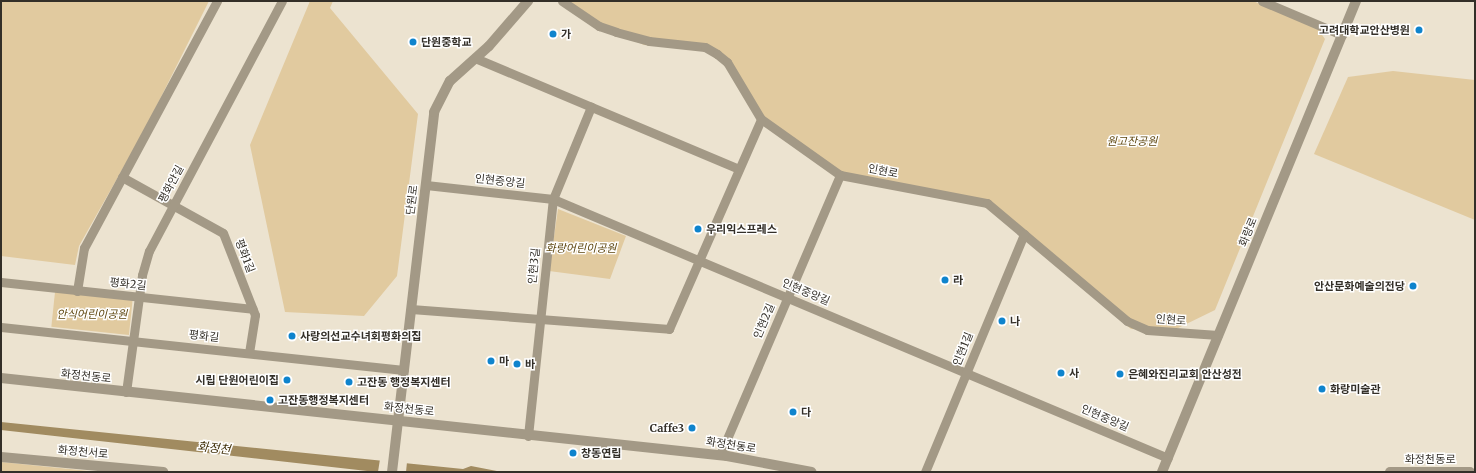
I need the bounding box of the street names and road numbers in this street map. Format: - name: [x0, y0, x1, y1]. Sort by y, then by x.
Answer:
- street label: 인현로: [867, 162, 899, 180]
- street label: 평화안길: [156, 163, 186, 205]
- street label: 인현중앙길: [474, 172, 526, 190]
- street label: 단원로: [404, 184, 420, 216]
- street label: 화랑로: [1236, 215, 1260, 249]
- street label: 평화1길: [233, 237, 257, 275]
- street label: 인현3길: [526, 247, 542, 285]
- street label: 평화2길: [109, 276, 147, 292]
- street label: 인현중앙길: [780, 276, 832, 308]
- street label: 인현2길: [751, 301, 777, 341]
- street label: 인현로: [1155, 312, 1187, 328]
- street label: 평화길: [188, 328, 220, 344]
- street label: 인현1길: [950, 330, 976, 368]
- street label: 화정천동로: [60, 367, 112, 385]
- street label: 화정천동로: [383, 400, 435, 418]
- street label: 인현중앙길: [1079, 402, 1131, 434]
- street label: 화정천동로: [705, 435, 757, 455]
- street label: 화정천서로: [57, 443, 109, 461]
- street label: 화정천동로: [1405, 452, 1455, 466]

